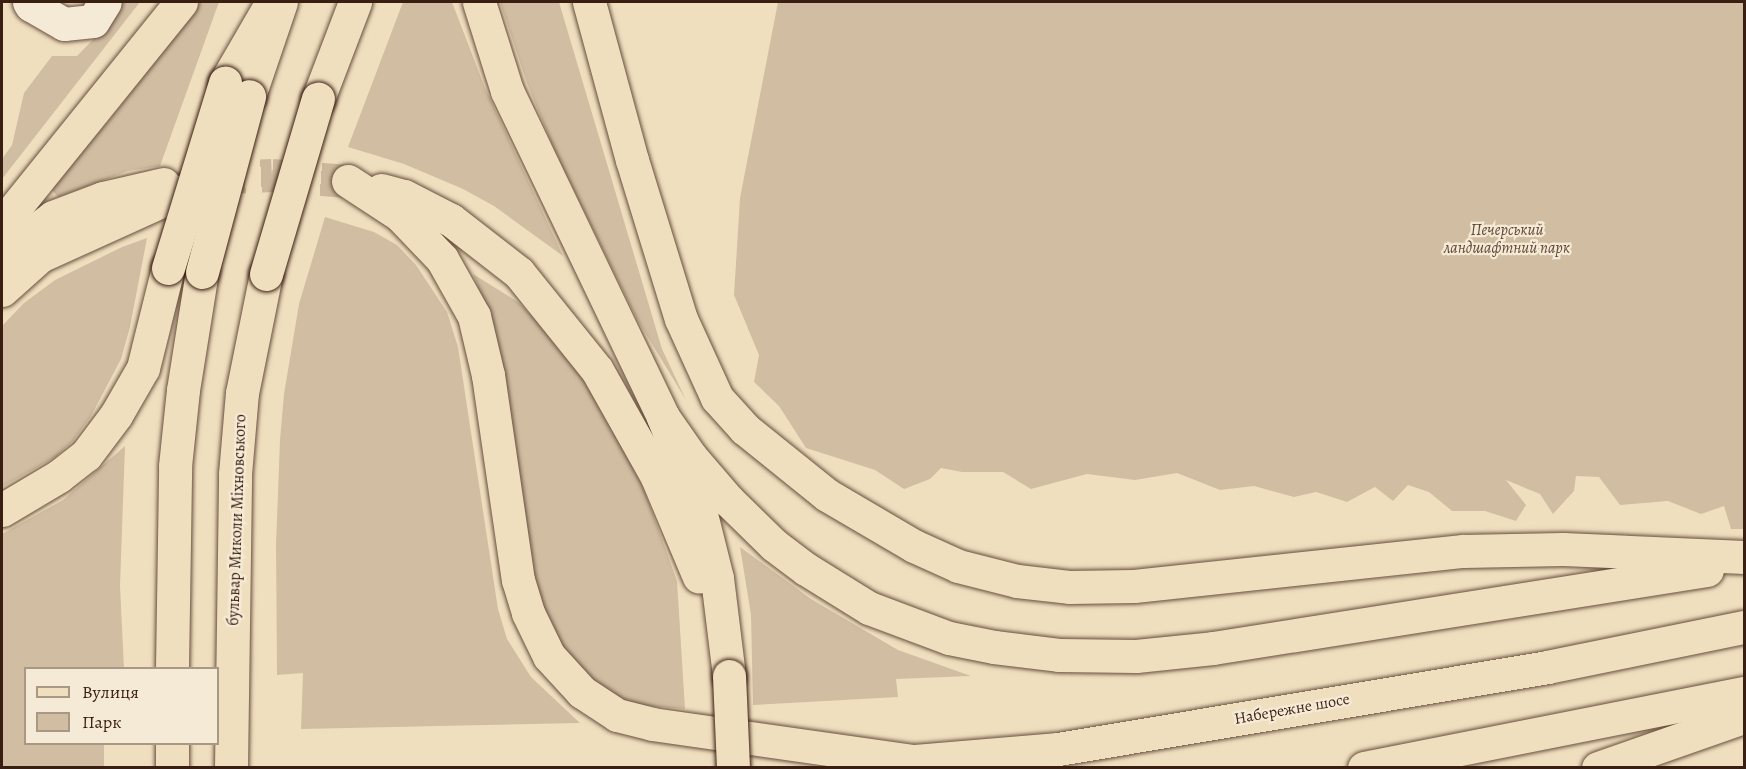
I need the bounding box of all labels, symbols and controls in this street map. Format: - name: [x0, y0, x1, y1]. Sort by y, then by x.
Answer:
- park label: Печерський ландшафтний парк: [1444, 220, 1570, 258]
- street label: бульвар Миколи Міхновського: [224, 414, 250, 626]
- legend: [24, 667, 219, 745]
- text: Вулиця: [82, 680, 139, 704]
- street label: Набережне шосе: [1233, 689, 1351, 729]
- text: Парк: [82, 710, 122, 734]

